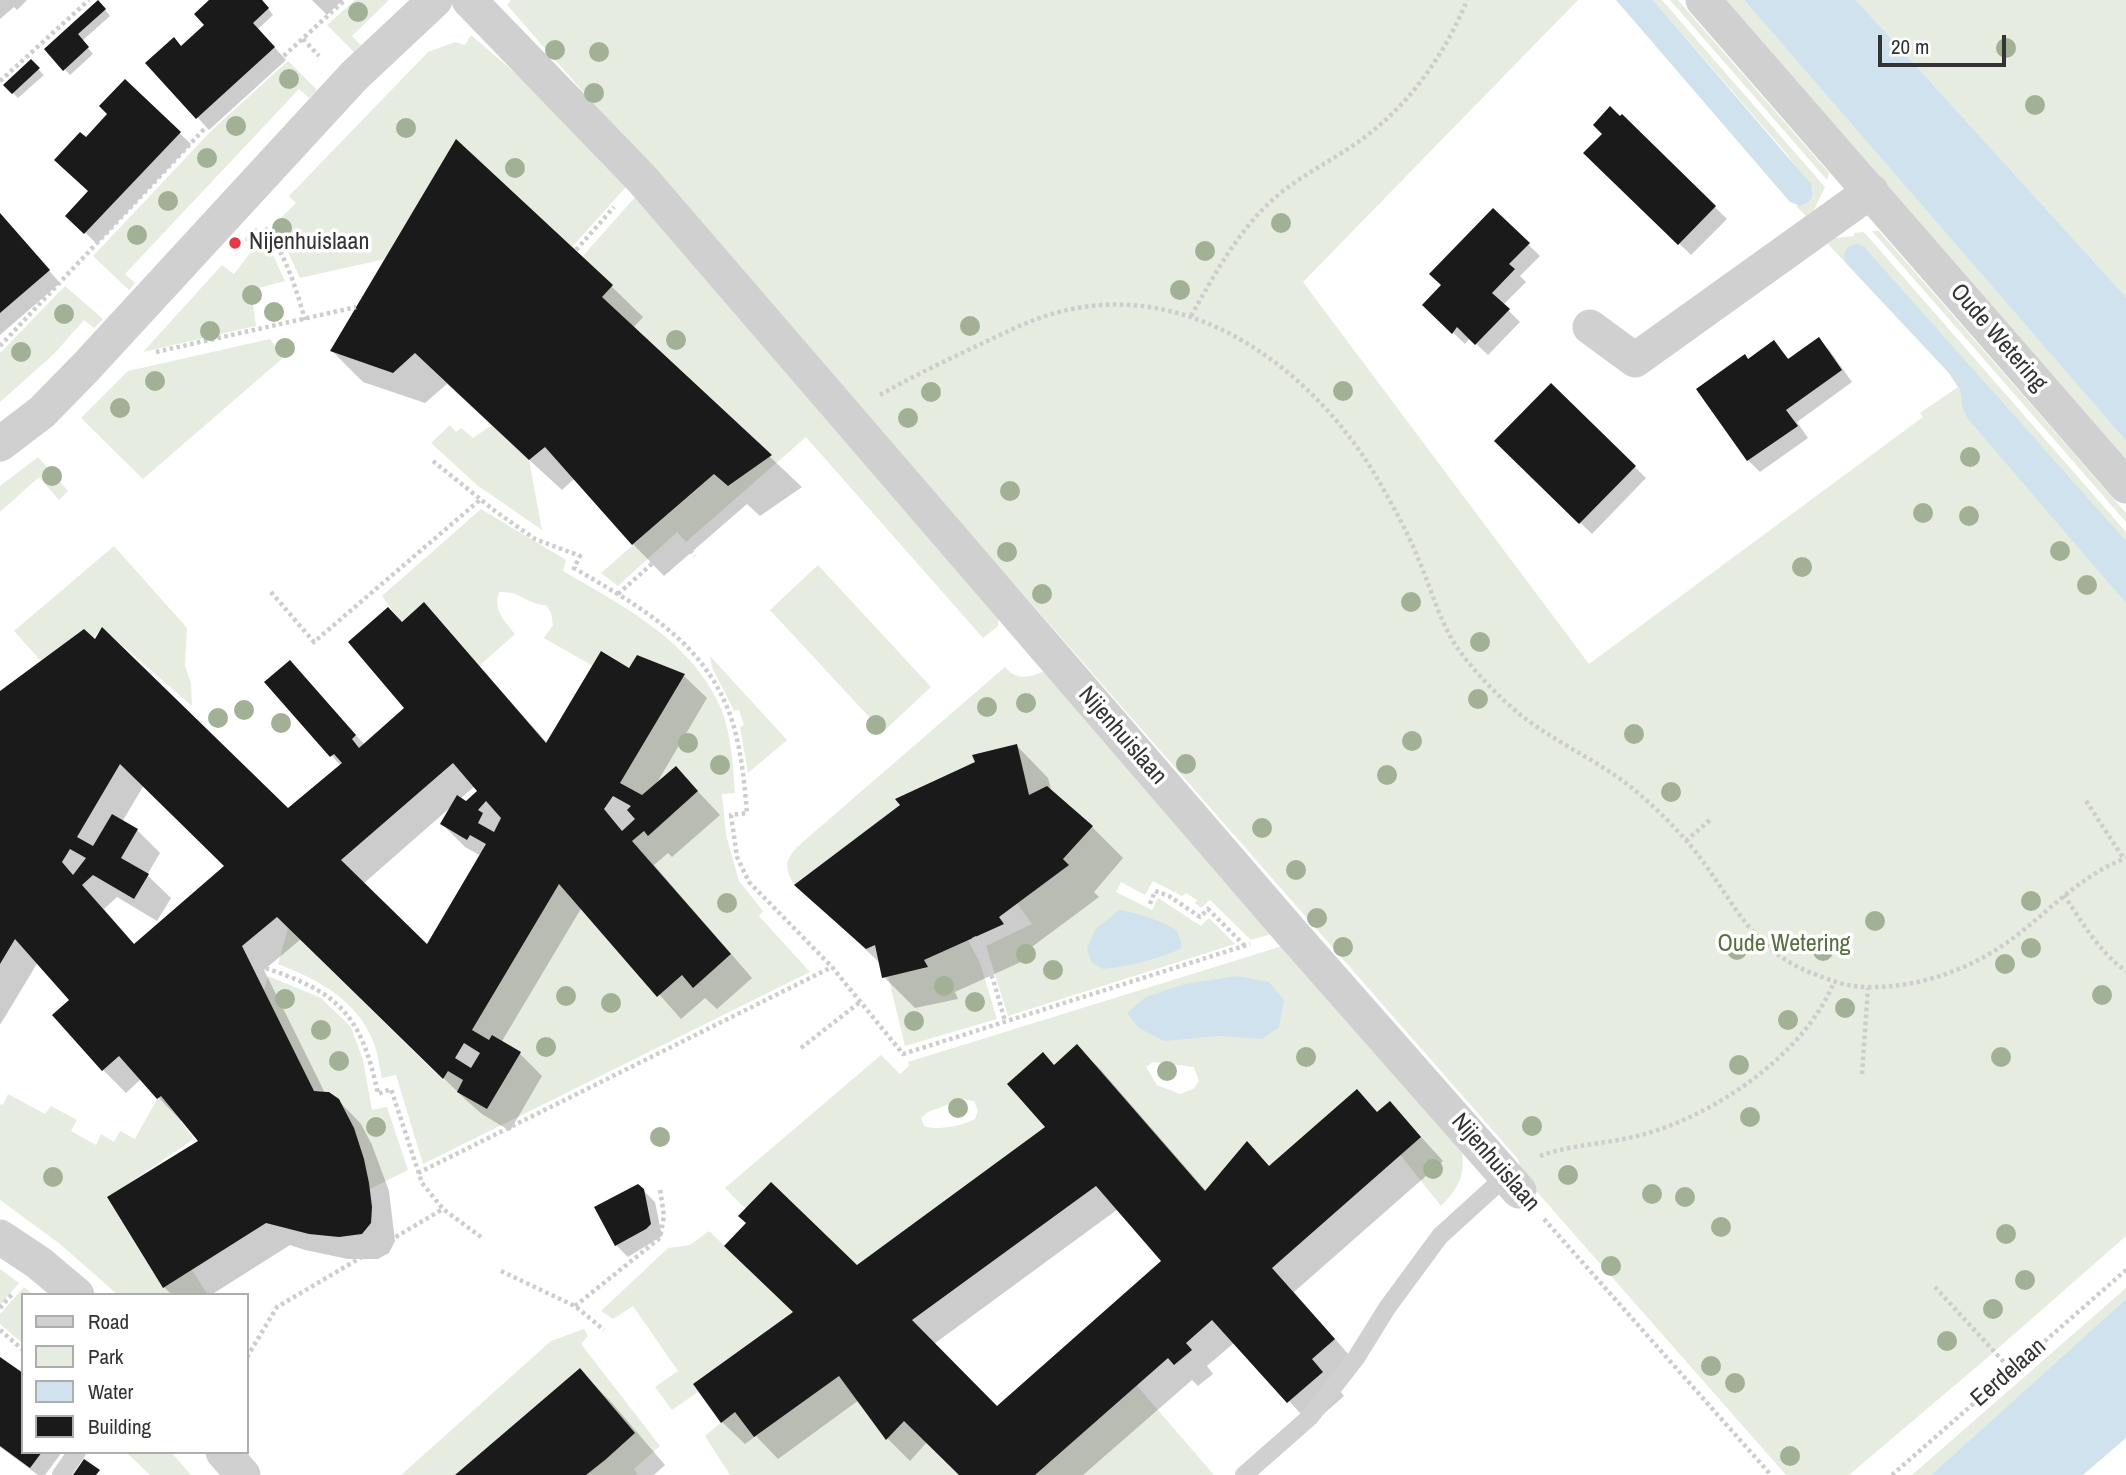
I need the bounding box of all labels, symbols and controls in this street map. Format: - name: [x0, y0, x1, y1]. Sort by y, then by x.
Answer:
- scale bar: [1881, 21, 2009, 65]
- text: 20 m: [1891, 32, 1929, 61]
- place label: Nijenhuislaan: [249, 229, 369, 257]
- marker: Nijenhuislaan: [227, 235, 243, 251]
- street label: Oude Wetering: [1943, 278, 2053, 398]
- street label: Nijenhuislaan: [1072, 681, 1172, 791]
- park label: Oude Wetering: [1717, 931, 1851, 959]
- street label: Nijenhuislaan: [1445, 1108, 1545, 1218]
- legend: [21, 1293, 248, 1454]
- text: Road: [88, 1307, 129, 1336]
- street label: Eerdelaan: [1966, 1333, 2052, 1413]
- text: Park: [88, 1342, 123, 1371]
- text: Water: [88, 1377, 133, 1406]
- text: Building: [88, 1412, 151, 1441]

